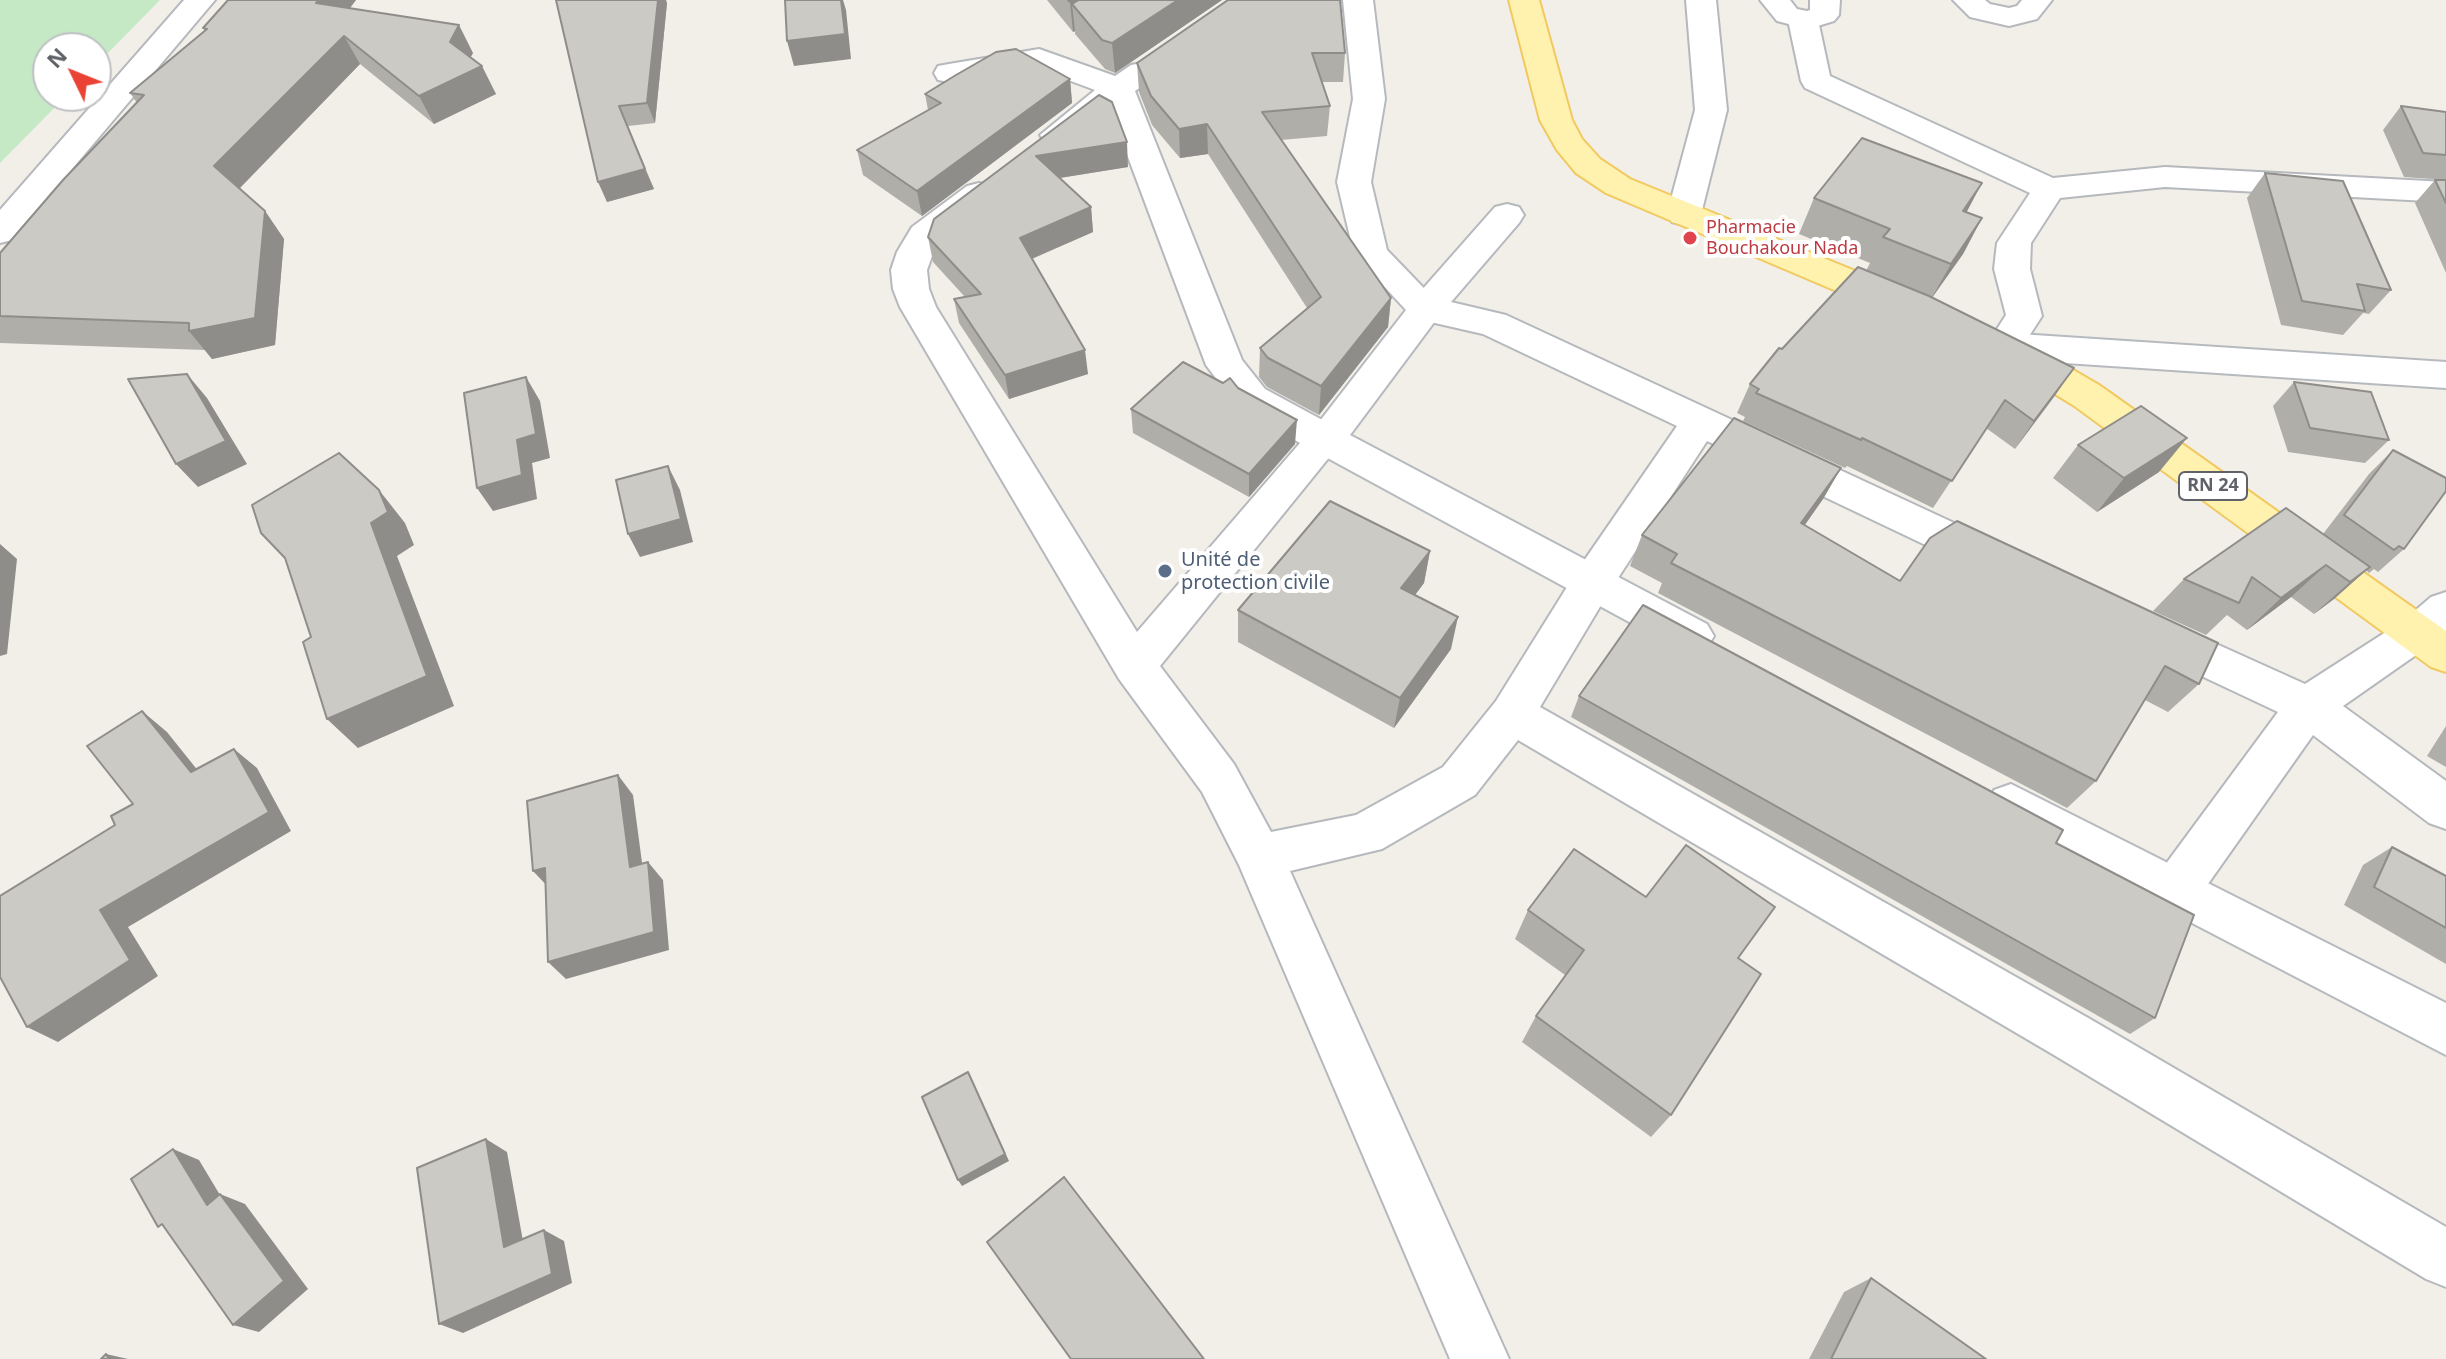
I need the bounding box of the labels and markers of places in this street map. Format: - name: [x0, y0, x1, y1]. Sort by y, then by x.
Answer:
- place label: Pharmacie Bouchakour Nada: [1706, 217, 1858, 260]
- marker: Pharmacie Bouchakour Nada: [1681, 229, 1699, 247]
- place label: Unité de protection civile: [1181, 548, 1330, 595]
- marker: Unité de protection civile: [1156, 562, 1174, 580]

